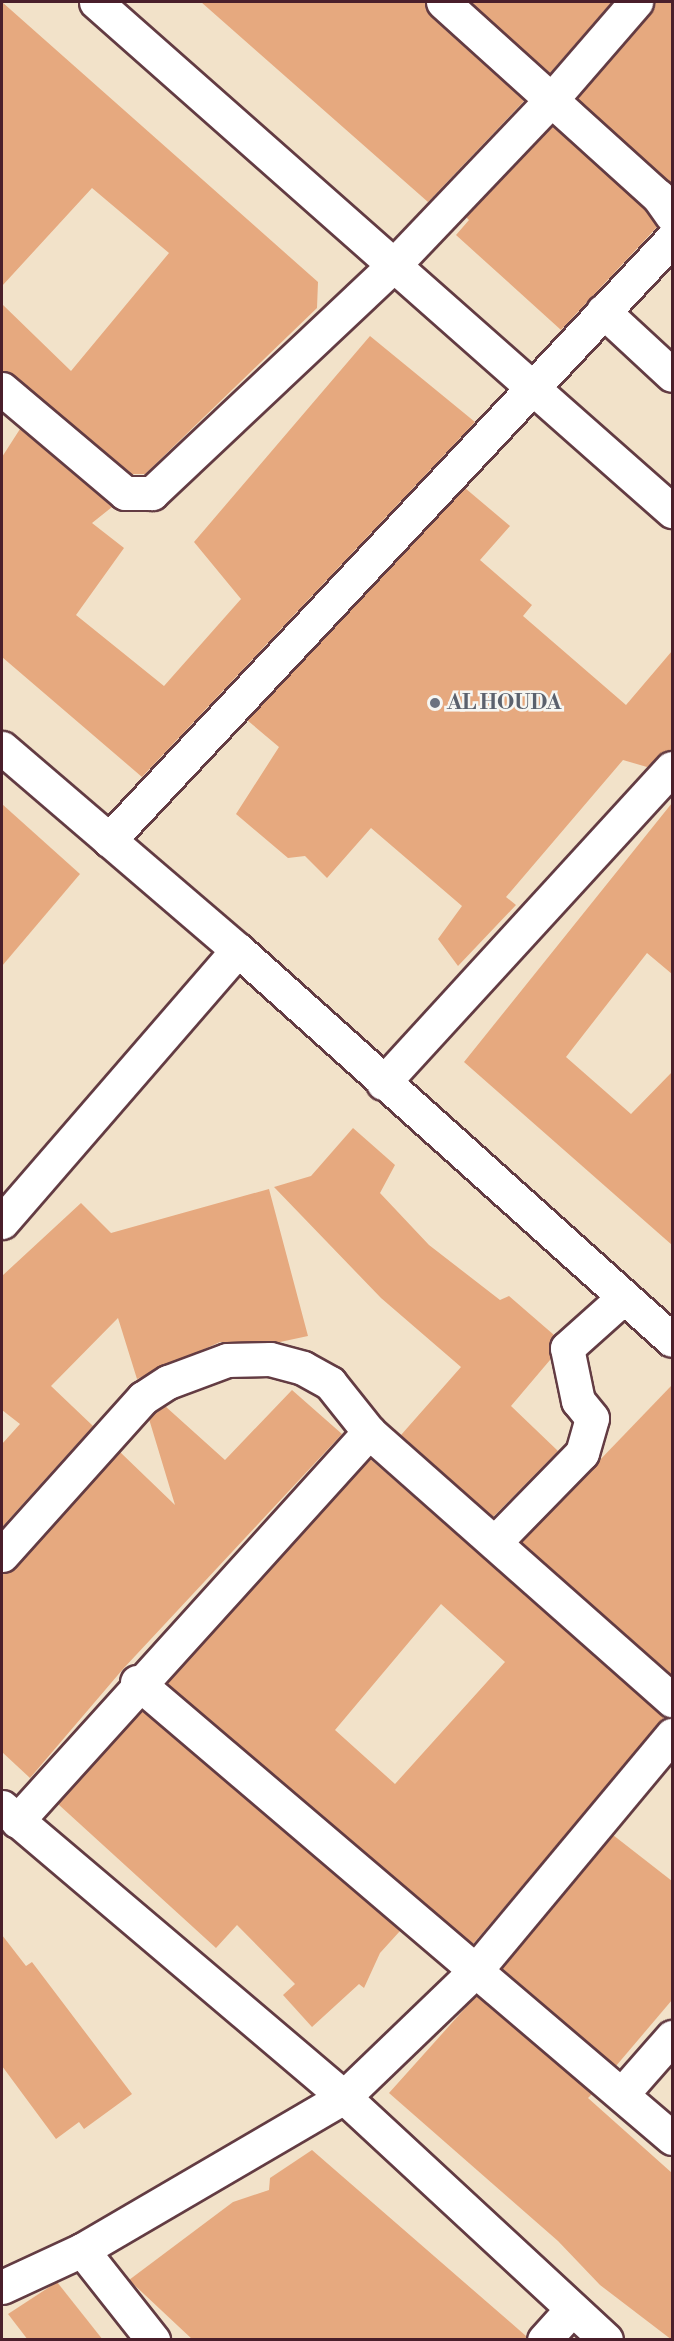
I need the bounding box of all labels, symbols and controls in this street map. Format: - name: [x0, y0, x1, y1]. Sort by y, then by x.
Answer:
- place label: AL HOUDA: [447, 690, 561, 716]
- marker: AL HOUDA: [428, 696, 442, 710]

